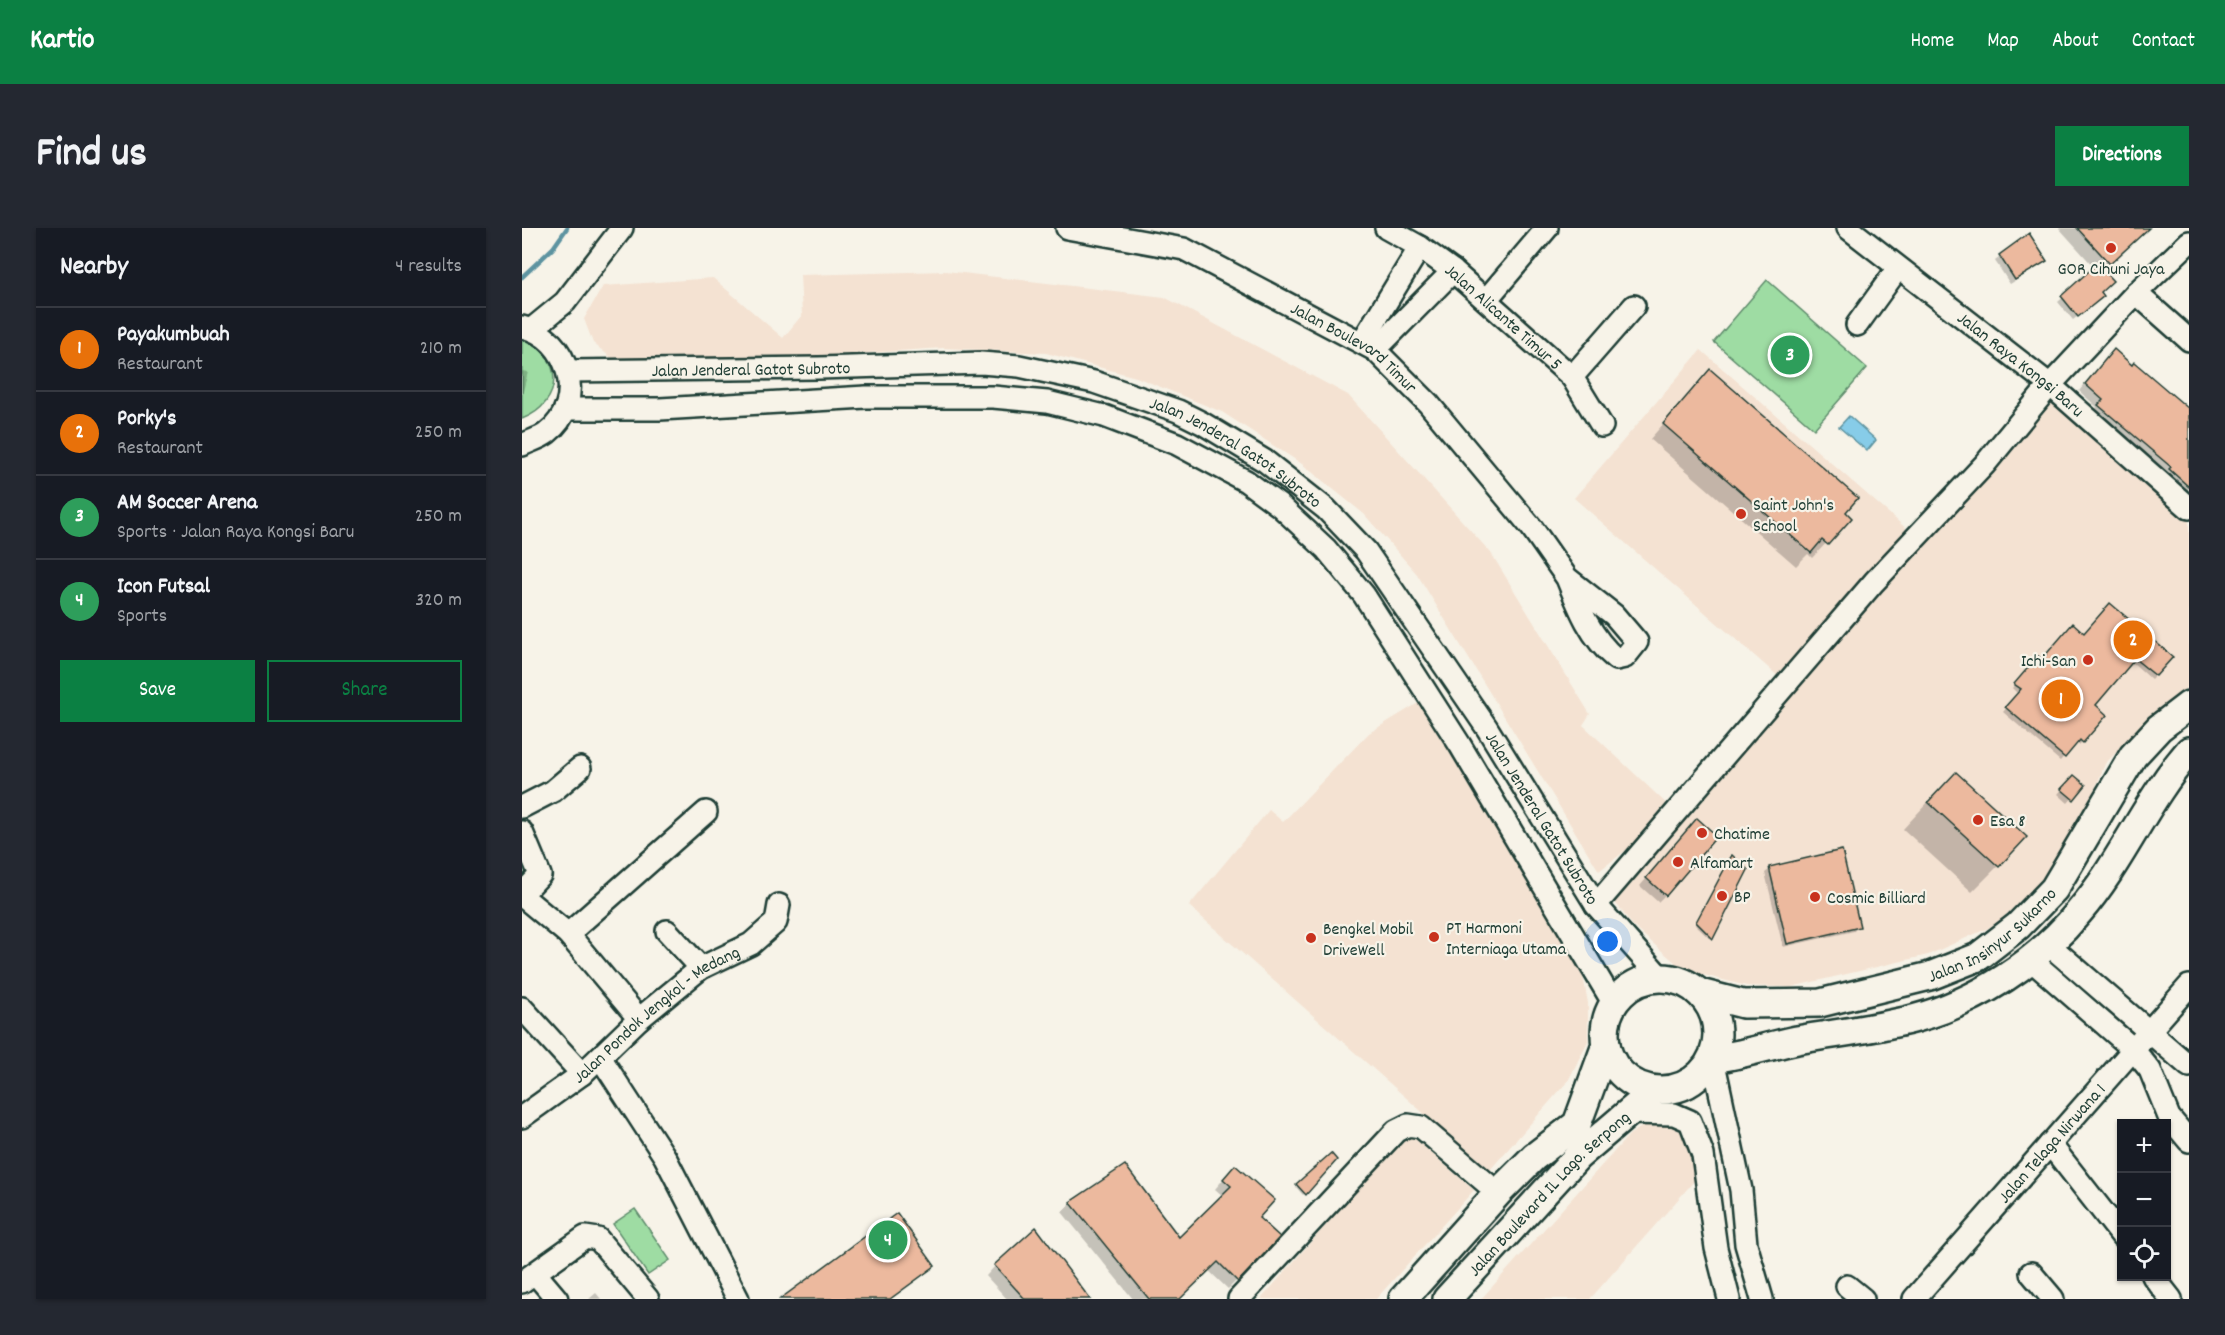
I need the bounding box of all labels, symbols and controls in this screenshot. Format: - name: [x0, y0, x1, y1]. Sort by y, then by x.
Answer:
- text: Kartio: [30, 22, 94, 62]
- text: Home: [1910, 27, 1954, 57]
- text: Map: [1987, 27, 2019, 57]
- text: About: [2052, 27, 2099, 57]
- text: Contact: [2132, 27, 2195, 57]
- text: Find us: [36, 126, 147, 186]
- button: Directions: [2055, 126, 2189, 186]
- marker: GOR Cihuni Jaya: [2104, 241, 2118, 255]
- text: Nearby: [60, 249, 128, 286]
- text: 4 results: [395, 253, 462, 281]
- place label: GOR Cihuni Jaya: [2058, 258, 2165, 283]
- street label: Jalan Alicante Timur 5: [1439, 259, 1567, 378]
- street label: Jalan Boulevard Timur: [1285, 297, 1422, 400]
- street label: Jalan Raya Kongsi Baru: [1951, 307, 2088, 424]
- text: Payakumbuah: [117, 320, 230, 351]
- pin: 3: [1770, 332, 1810, 378]
- text: 1: [77, 335, 82, 363]
- text: 210 m: [420, 335, 462, 363]
- text: Restaurant: [117, 351, 203, 379]
- street label: Jalan Jenderal Gatot Subroto: [651, 357, 851, 385]
- street label: Jalan Jenderal Gatot Subroto: [1146, 392, 1326, 516]
- text: Porky's: [117, 404, 176, 435]
- text: 2: [75, 419, 84, 447]
- text: 250 m: [415, 419, 462, 447]
- text: Restaurant: [117, 435, 203, 463]
- text: AM Soccer Arena: [117, 488, 257, 519]
- place label: Saint John's School: [1753, 494, 1834, 540]
- text: 3: [75, 503, 84, 531]
- text: 250 m: [415, 503, 462, 531]
- marker: Saint John's School: [1734, 507, 1748, 521]
- text: Sports · Jalan Raya Kongsi Baru: [117, 519, 354, 547]
- text: Icon Futsal: [117, 572, 210, 603]
- text: 4: [75, 587, 84, 615]
- text: 320 m: [415, 587, 462, 615]
- text: Sports: [117, 603, 167, 631]
- pin: 2: [2114, 618, 2152, 662]
- place label: Ichi-San: [2021, 650, 2076, 675]
- marker: Ichi-San: [2081, 653, 2095, 667]
- button: Save: [60, 660, 255, 722]
- button: Share: [267, 660, 462, 722]
- pin: 1: [2042, 676, 2080, 722]
- street label: Jalan Jenderal Gatot Subroto: [1478, 728, 1603, 911]
- place label: Esa 8: [1990, 810, 2026, 835]
- marker: Esa 8: [1971, 813, 1985, 827]
- place label: Chatime: [1714, 823, 1770, 848]
- marker: Chatime: [1695, 826, 1709, 840]
- place label: Alfamart: [1690, 852, 1753, 877]
- marker: Alfamart: [1671, 855, 1685, 869]
- street label: Jalan Insinyur Sukarno: [1925, 883, 2064, 991]
- place label: BP: [1734, 886, 1751, 911]
- place label: Cosmic Billiard: [1827, 887, 1926, 912]
- marker: BP: [1715, 889, 1729, 903]
- marker: Cosmic Billiard: [1808, 890, 1822, 904]
- place label: PT Harmoni Interniaga Utama: [1446, 917, 1567, 963]
- place label: Bengkel Mobil DriveWell: [1323, 918, 1414, 964]
- your location: [1593, 927, 1622, 956]
- marker: PT Harmoni Interniaga Utama: [1427, 930, 1441, 944]
- marker: Bengkel Mobil DriveWell: [1304, 931, 1318, 945]
- street label: Jalan Pondok Jengkol - Medang: [569, 941, 745, 1091]
- street label: Jalan Telaga Nirwana 1: [1993, 1079, 2113, 1210]
- street label: Jalan Boulevard IL Lago. Serpong: [1464, 1106, 1637, 1283]
- map controls: [2117, 1119, 2171, 1281]
- button: +: [2117, 1119, 2171, 1173]
- button: −: [2117, 1173, 2171, 1227]
- pin: 4: [868, 1218, 908, 1262]
- button: locate: [2117, 1227, 2171, 1281]

